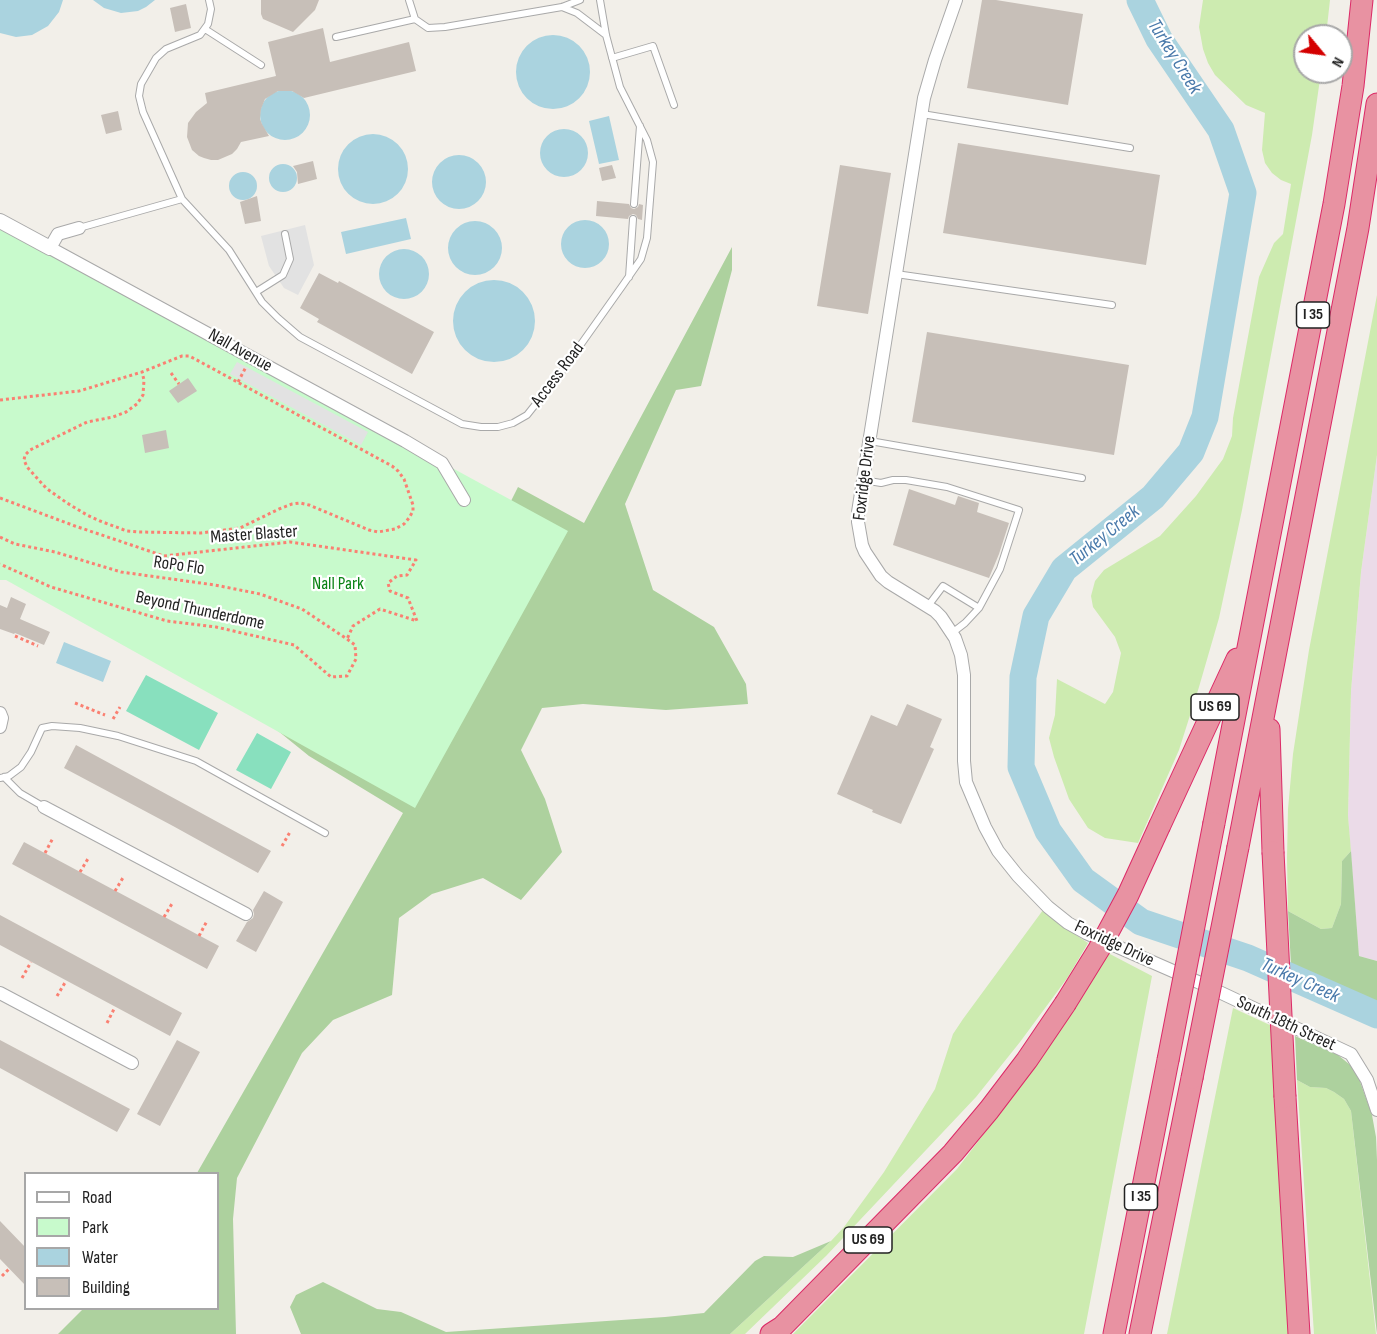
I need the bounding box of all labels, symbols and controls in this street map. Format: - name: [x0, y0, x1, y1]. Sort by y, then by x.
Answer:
- water label: Turkey Creek: [1142, 15, 1206, 99]
- north arrow: [1293, 24, 1353, 84]
- text: N: [1327, 54, 1348, 70]
- road number: I 35: [1296, 302, 1330, 328]
- street label: Nall Avenue: [204, 325, 276, 377]
- street label: Access Road: [527, 339, 589, 411]
- street label: Foxridge Drive: [849, 434, 881, 522]
- water label: Turkey Creek: [1065, 500, 1145, 572]
- street label: Master Blaster: [210, 521, 298, 549]
- street label: RoPo Flo: [152, 552, 206, 580]
- park label: Nall Park: [312, 573, 364, 595]
- street label: Beyond Thunderdome: [134, 587, 266, 635]
- road number: US 69: [1191, 694, 1239, 720]
- street label: Foxridge Drive: [1071, 916, 1157, 972]
- water label: Turkey Creek: [1257, 953, 1343, 1009]
- street label: South 18th Street: [1233, 992, 1339, 1056]
- legend: [24, 1172, 219, 1310]
- road number: I 35: [1124, 1184, 1158, 1210]
- text: Road: [82, 1187, 112, 1208]
- text: Park: [82, 1217, 108, 1238]
- road number: US 69: [844, 1227, 892, 1253]
- text: Water: [82, 1247, 118, 1268]
- text: Building: [82, 1277, 130, 1298]

